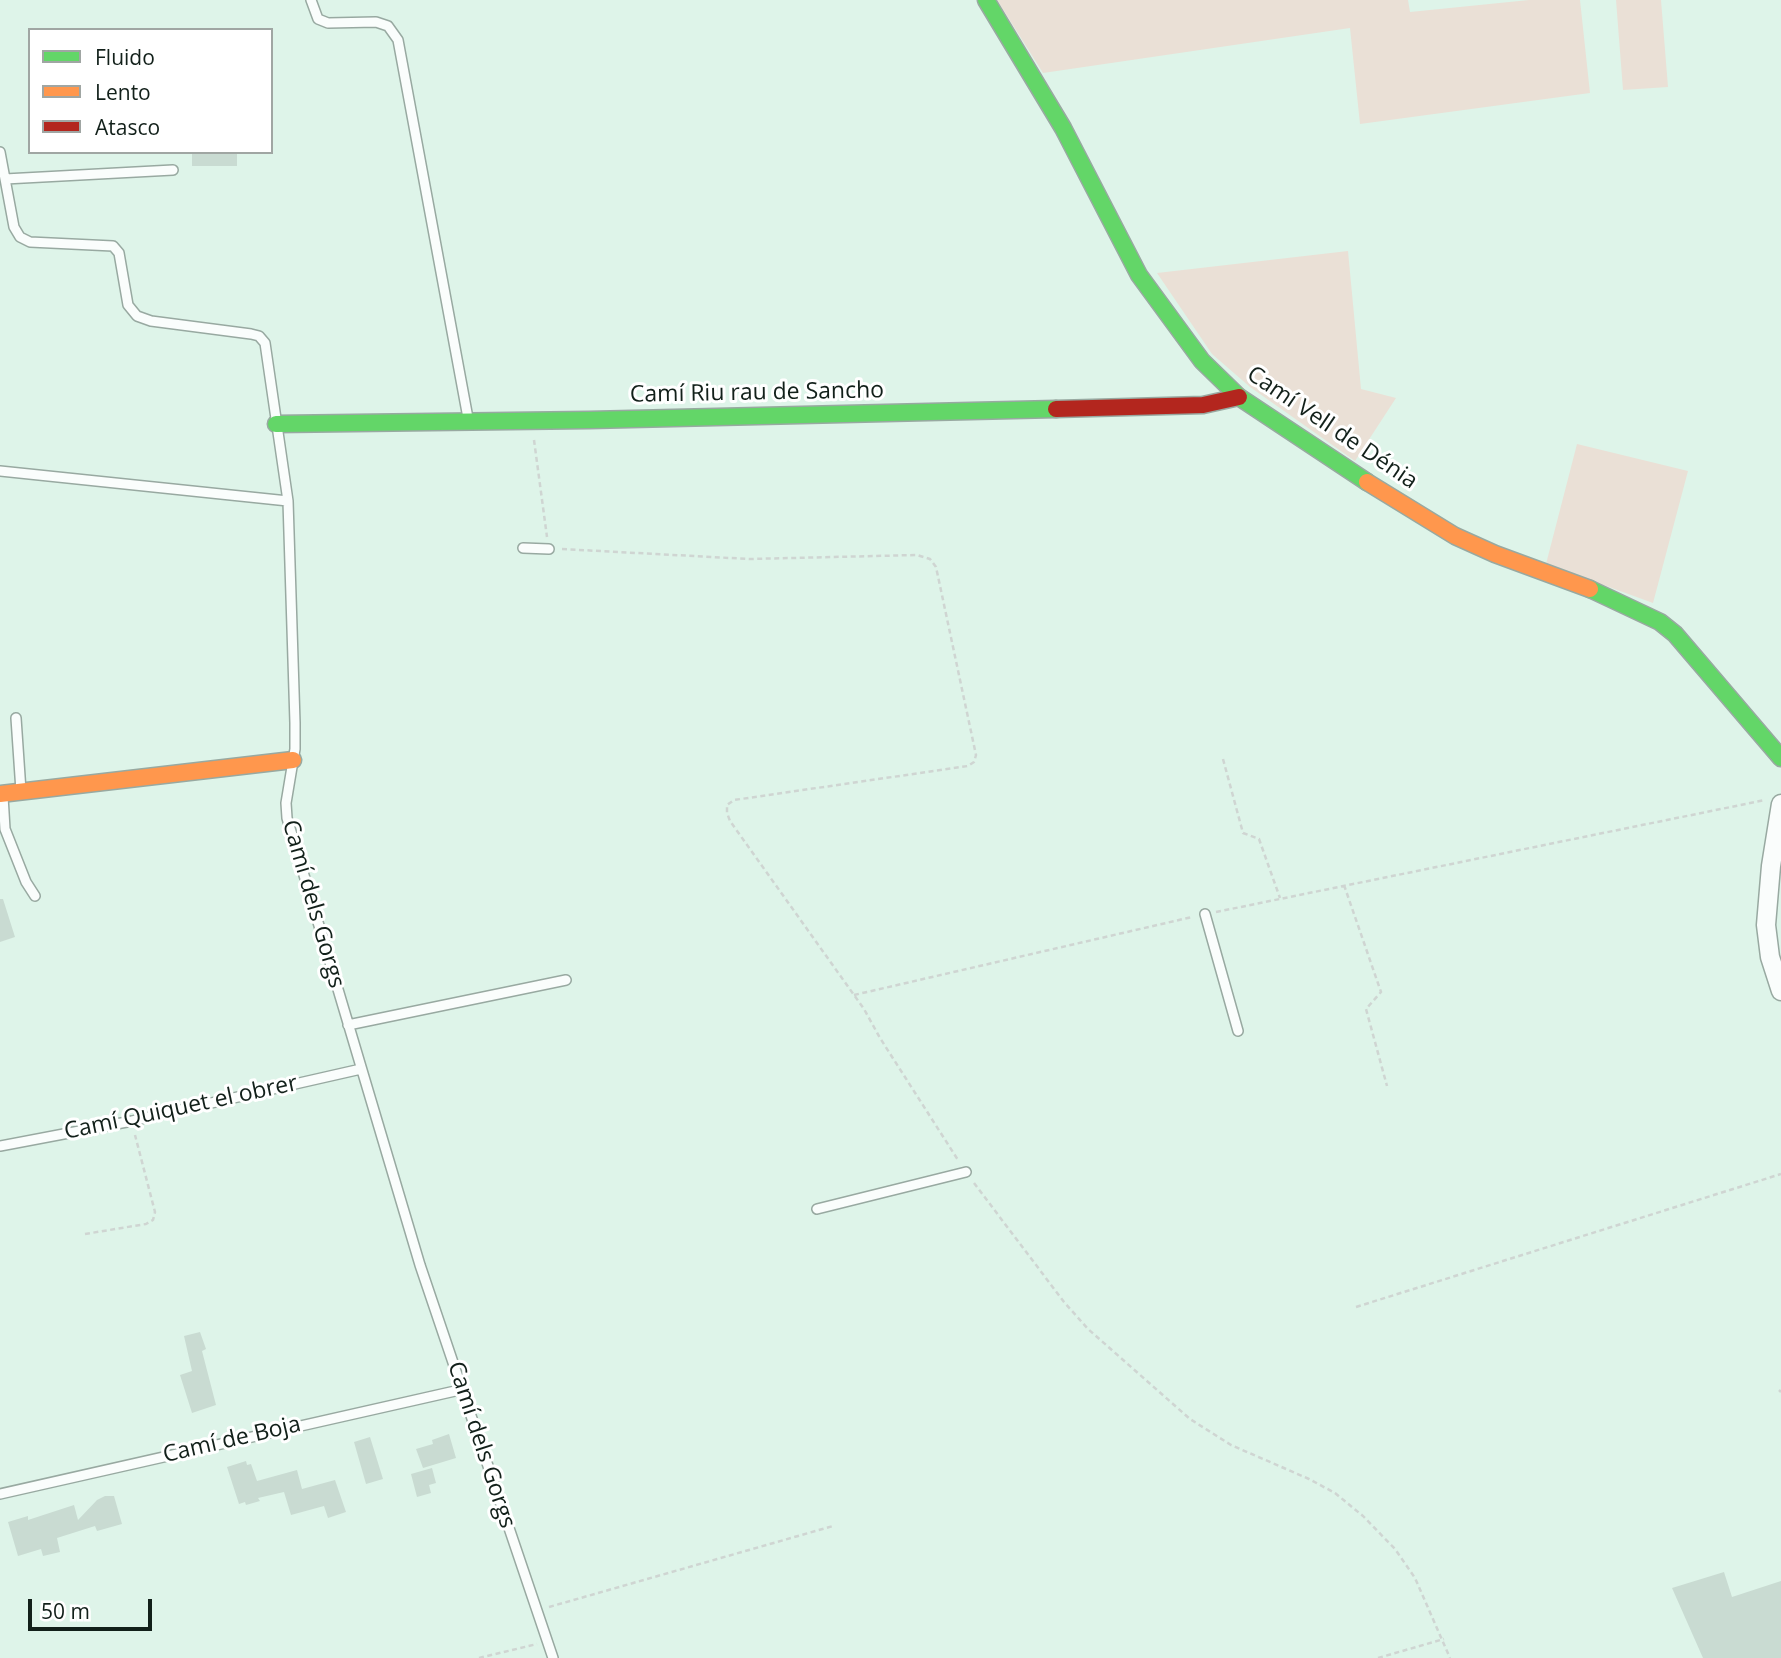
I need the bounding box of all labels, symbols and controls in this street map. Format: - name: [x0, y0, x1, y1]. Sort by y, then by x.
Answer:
- legend: [28, 28, 273, 154]
- text: Fluido: [95, 43, 155, 71]
- text: Lento: [95, 78, 151, 106]
- text: Atasco: [95, 113, 160, 141]
- street label: Camí Vell de Dénia: [1241, 361, 1423, 495]
- street label: Camí Riu rau de Sancho: [630, 377, 884, 409]
- street label: Camí dels Gorgs: [276, 817, 350, 991]
- street label: Camí Quiquet el obrer: [62, 1070, 300, 1146]
- street label: Camí dels Gorgs: [441, 1358, 521, 1532]
- street label: Camí de Boja: [160, 1411, 304, 1469]
- scale bar: [32, 1584, 156, 1628]
- text: 50 m: [41, 1597, 90, 1625]

